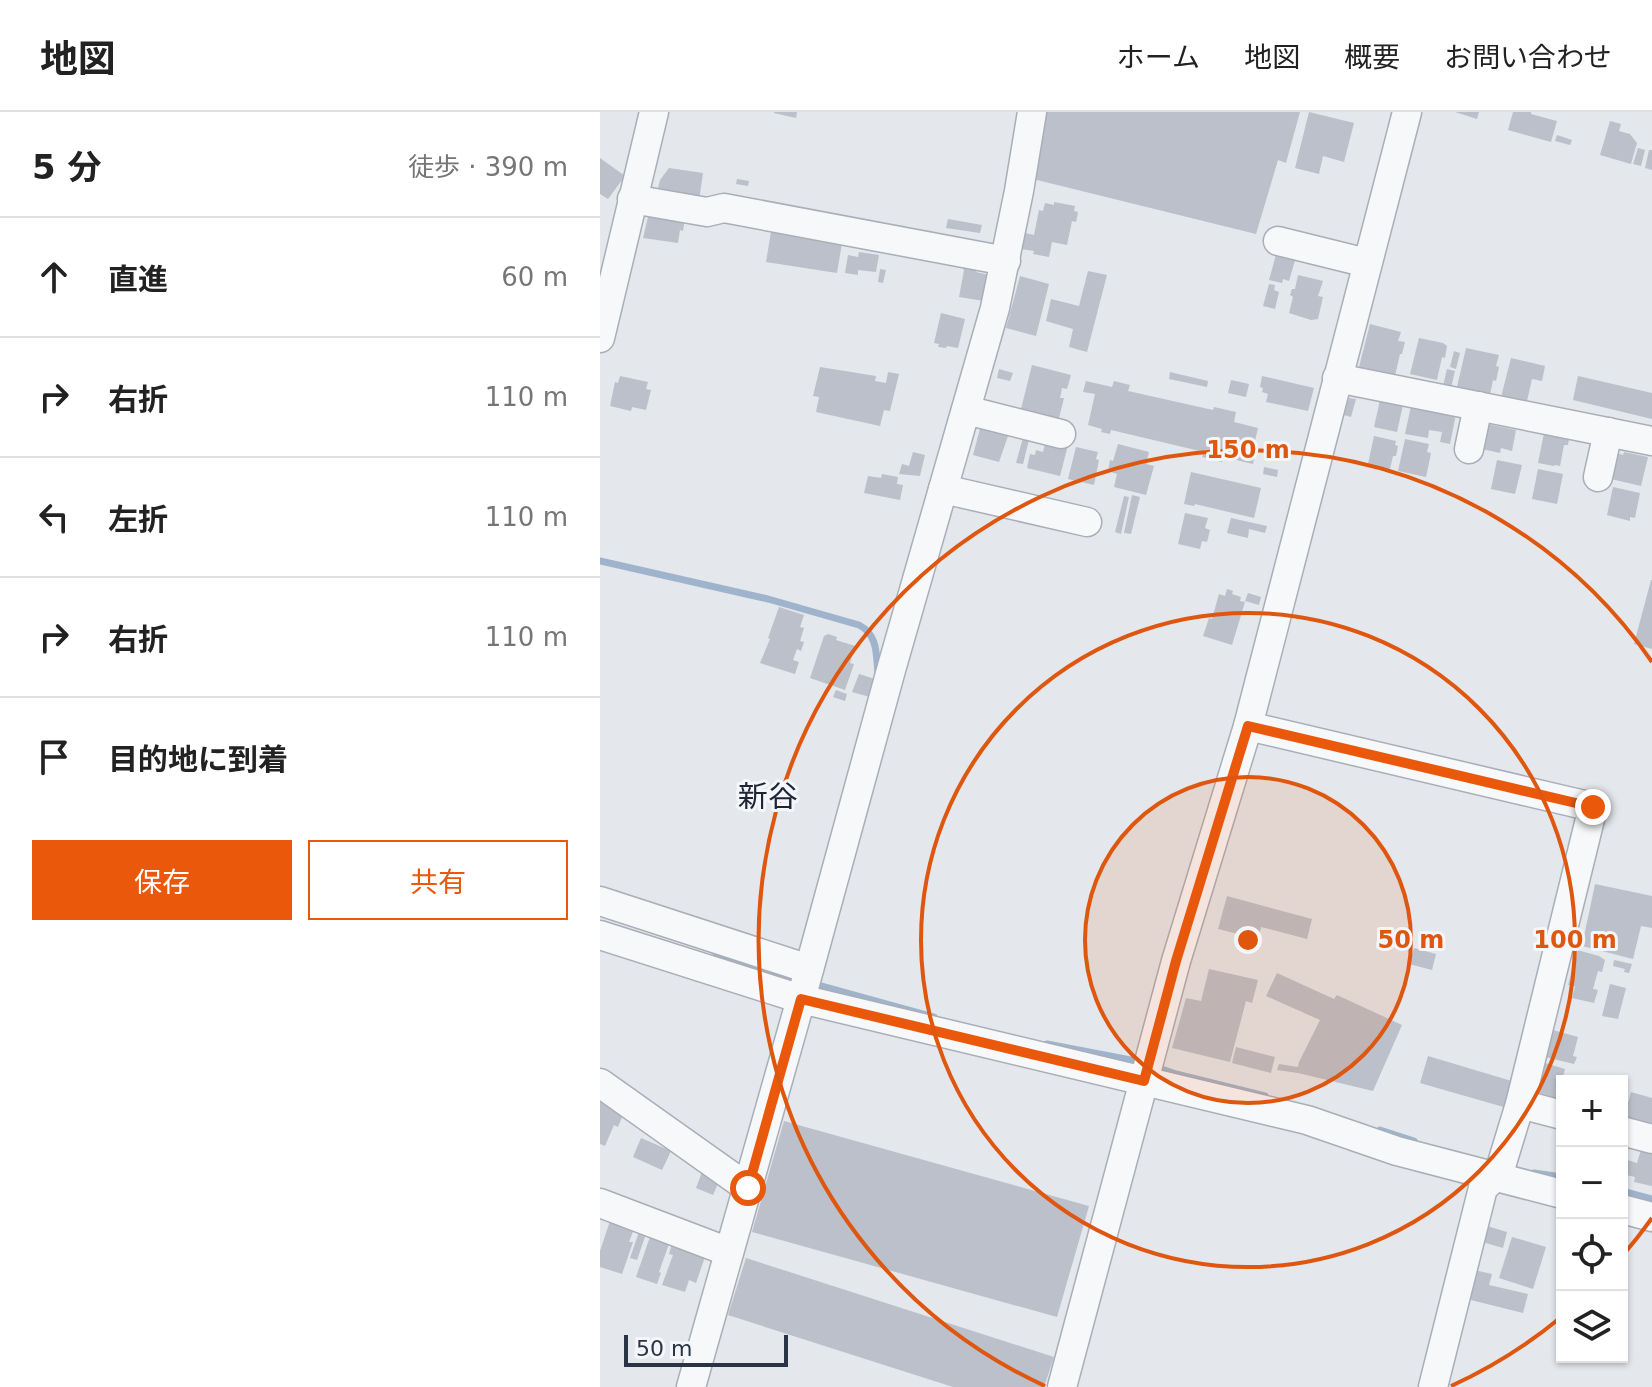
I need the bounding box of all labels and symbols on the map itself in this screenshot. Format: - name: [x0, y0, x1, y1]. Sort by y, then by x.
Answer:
- text: 150 m: [1206, 436, 1290, 464]
- district label: 新谷: [738, 779, 798, 814]
- route end: [1575, 789, 1611, 825]
- centre of rings: [1234, 926, 1262, 954]
- text: 50 m: [1378, 926, 1444, 954]
- text: 100 m: [1533, 926, 1617, 954]
- route start: [730, 1170, 766, 1206]
- scale bar: [624, 1331, 788, 1367]

